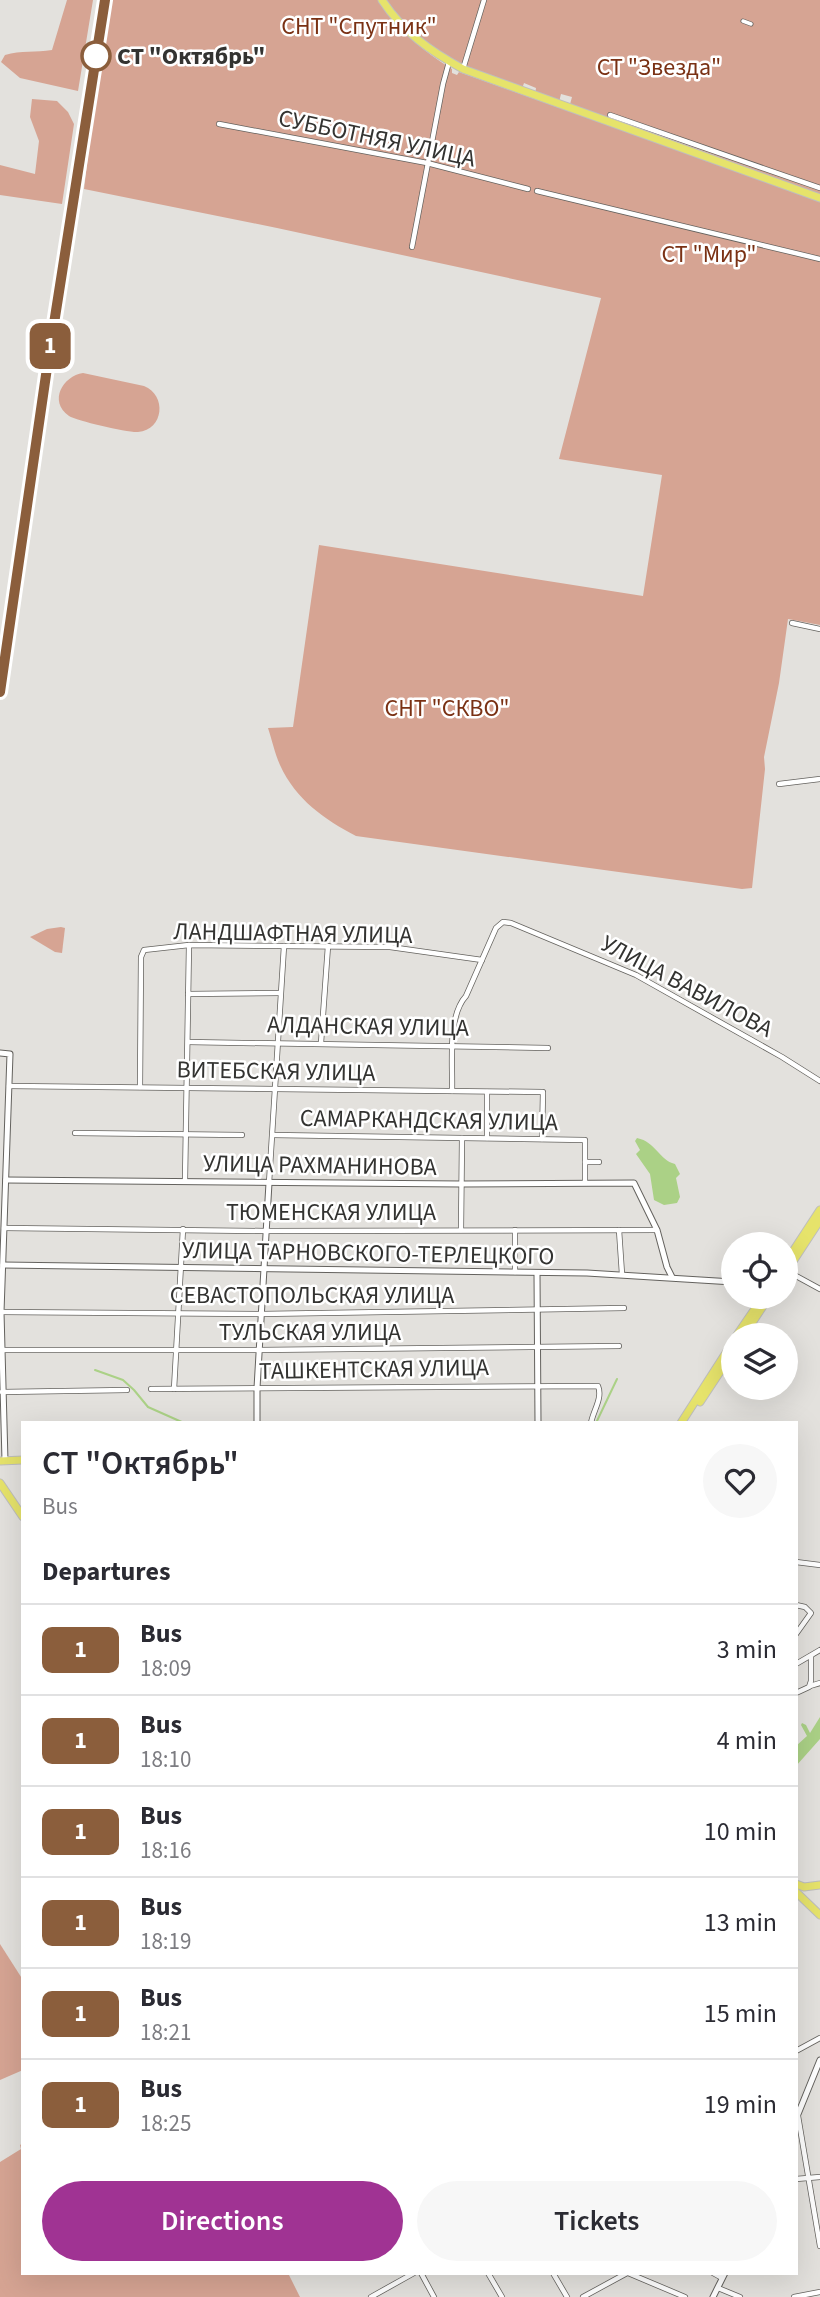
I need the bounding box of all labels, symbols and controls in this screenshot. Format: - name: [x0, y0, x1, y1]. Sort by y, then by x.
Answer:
- park label: СНТ "Спутник": [281, 9, 437, 44]
- place label: СТ "Октябрь": [117, 39, 265, 74]
- marker: СТ "Октябрь": [81, 41, 111, 71]
- park label: СТ "Звезда": [597, 50, 721, 85]
- street label: СУББОТНЯЯ УЛИЦА: [275, 101, 479, 176]
- park label: СТ "Мир": [661, 237, 757, 272]
- line badge: 1: [27, 323, 73, 369]
- text: 1: [44, 328, 56, 363]
- park label: СНТ "СКВО": [384, 691, 510, 726]
- street label: ЛАНДШАФТНАЯ УЛИЦА: [173, 914, 413, 953]
- street label: УЛИЦА ВАВИЛОВА: [595, 926, 779, 1047]
- street label: АЛДАНСКАЯ УЛИЦА: [267, 1007, 469, 1046]
- street label: ВИТЕБСКАЯ УЛИЦА: [176, 1052, 376, 1091]
- street label: САМАРКАНДСКАЯ УЛИЦА: [300, 1101, 558, 1140]
- street label: УЛИЦА РАХМАНИНОВА: [203, 1146, 437, 1185]
- street label: ТЮМЕНСКАЯ УЛИЦА: [226, 1195, 436, 1230]
- map controls: [721, 1232, 798, 1400]
- button: locate: [721, 1232, 798, 1309]
- street label: УЛИЦА ТАРНОВСКОГО-ТЕРЛЕЦКОГО: [181, 1233, 555, 1274]
- street label: СЕВАСТОПОЛЬСКАЯ УЛИЦА: [170, 1278, 454, 1313]
- street label: ТУЛЬСКАЯ УЛИЦА: [219, 1315, 401, 1350]
- button: layers: [721, 1323, 798, 1400]
- street label: ТАШКЕНТСКАЯ УЛИЦА: [259, 1350, 489, 1389]
- text: СТ "Октябрь": [42, 1440, 239, 1487]
- button: heart: [703, 1444, 777, 1518]
- text: Bus: [42, 1490, 78, 1523]
- text: Departures: [42, 1553, 170, 1590]
- text: Bus: [140, 1615, 182, 1652]
- text: 3 min: [717, 1631, 777, 1668]
- text: 1: [74, 1632, 87, 1667]
- text: 18:09: [140, 1652, 191, 1685]
- text: Bus: [140, 1706, 182, 1743]
- text: 4 min: [717, 1722, 777, 1759]
- text: 1: [74, 1723, 87, 1758]
- text: 18:10: [140, 1743, 191, 1776]
- text: Bus: [140, 1797, 182, 1834]
- text: 10 min: [704, 1813, 777, 1850]
- text: 1: [74, 1814, 87, 1849]
- text: 18:16: [140, 1834, 191, 1867]
- text: Bus: [140, 1888, 182, 1925]
- text: 13 min: [704, 1904, 777, 1941]
- text: 1: [74, 1905, 87, 1940]
- text: 18:19: [140, 1925, 191, 1958]
- text: Bus: [140, 1979, 182, 2016]
- text: 15 min: [704, 1995, 777, 2032]
- text: 1: [74, 1996, 87, 2031]
- text: 18:21: [140, 2016, 191, 2049]
- text: Bus: [140, 2070, 182, 2107]
- text: 19 min: [704, 2086, 777, 2123]
- text: 1: [74, 2087, 87, 2122]
- text: 18:25: [140, 2107, 191, 2140]
- button: Directions: [42, 2181, 403, 2261]
- button: Tickets: [417, 2181, 777, 2261]

